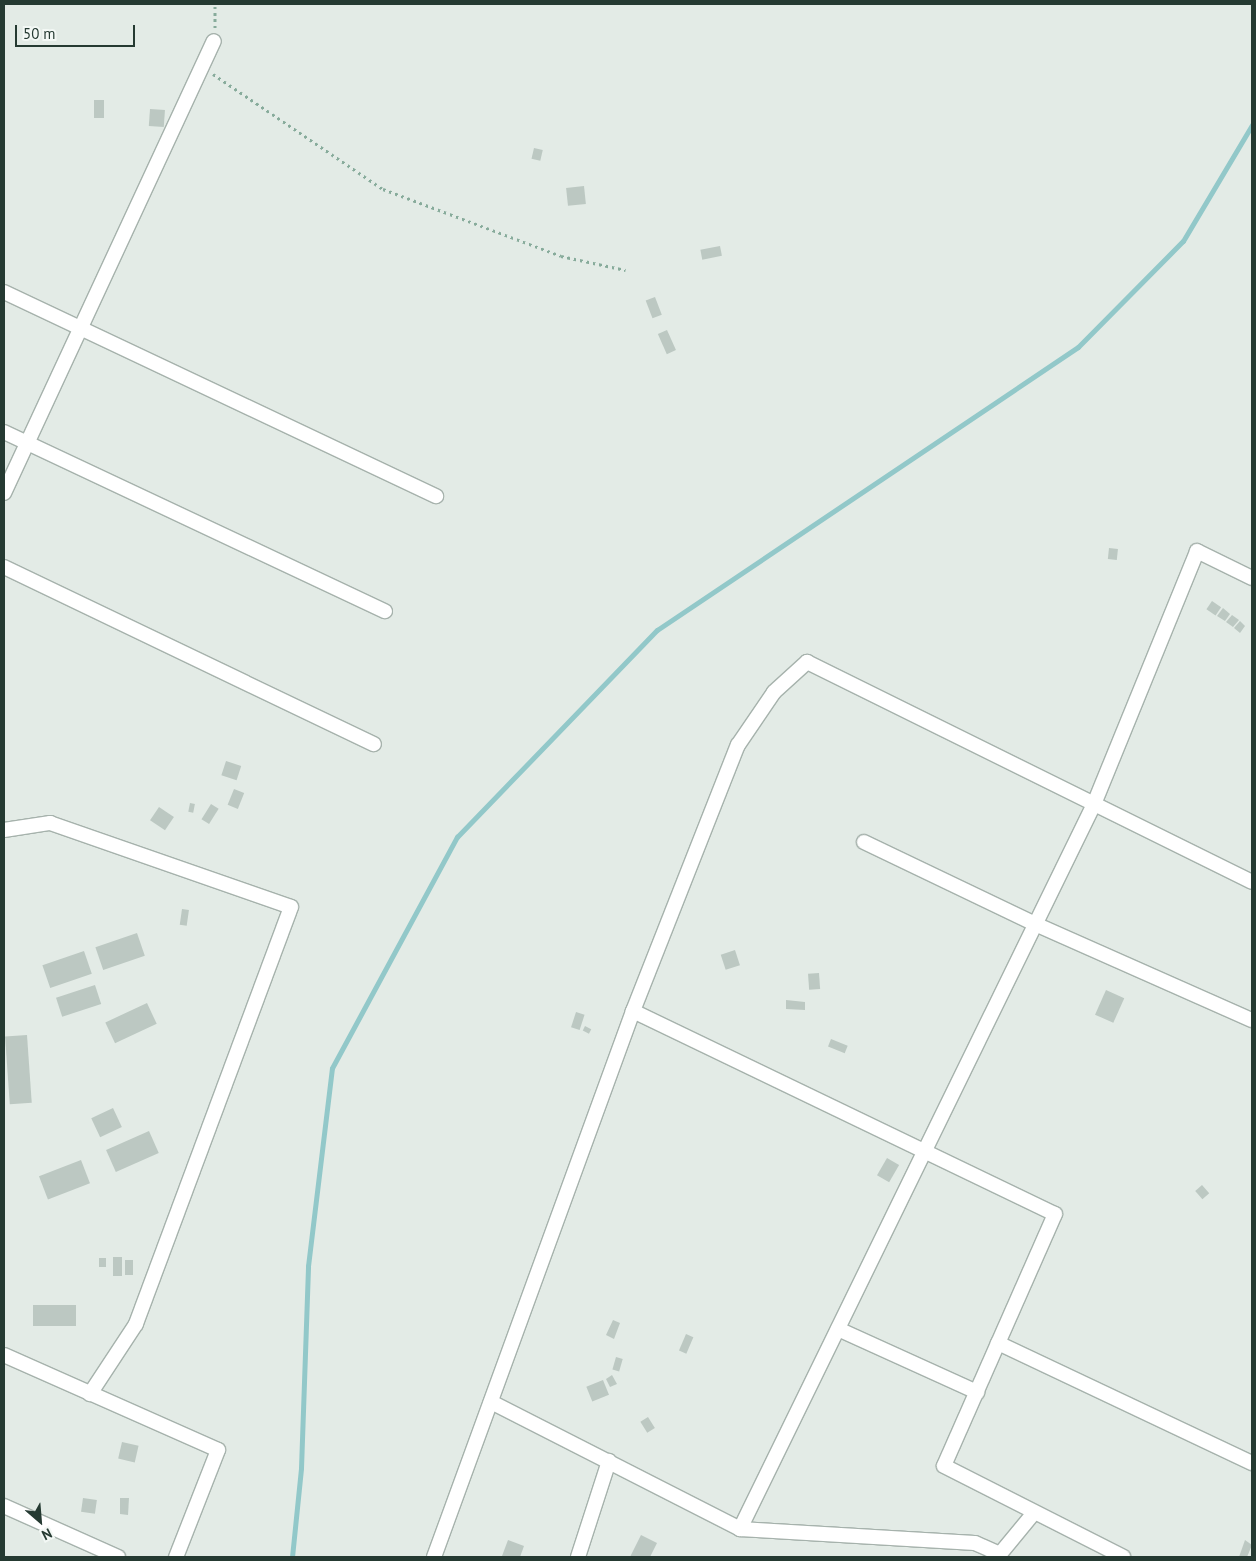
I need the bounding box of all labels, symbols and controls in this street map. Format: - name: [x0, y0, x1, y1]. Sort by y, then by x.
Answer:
- scale bar: [18, 15, 138, 47]
- text: 50 m: [23, 24, 56, 43]
- north arrow: [15, 1496, 65, 1546]
- text: N: [39, 1524, 55, 1544]

